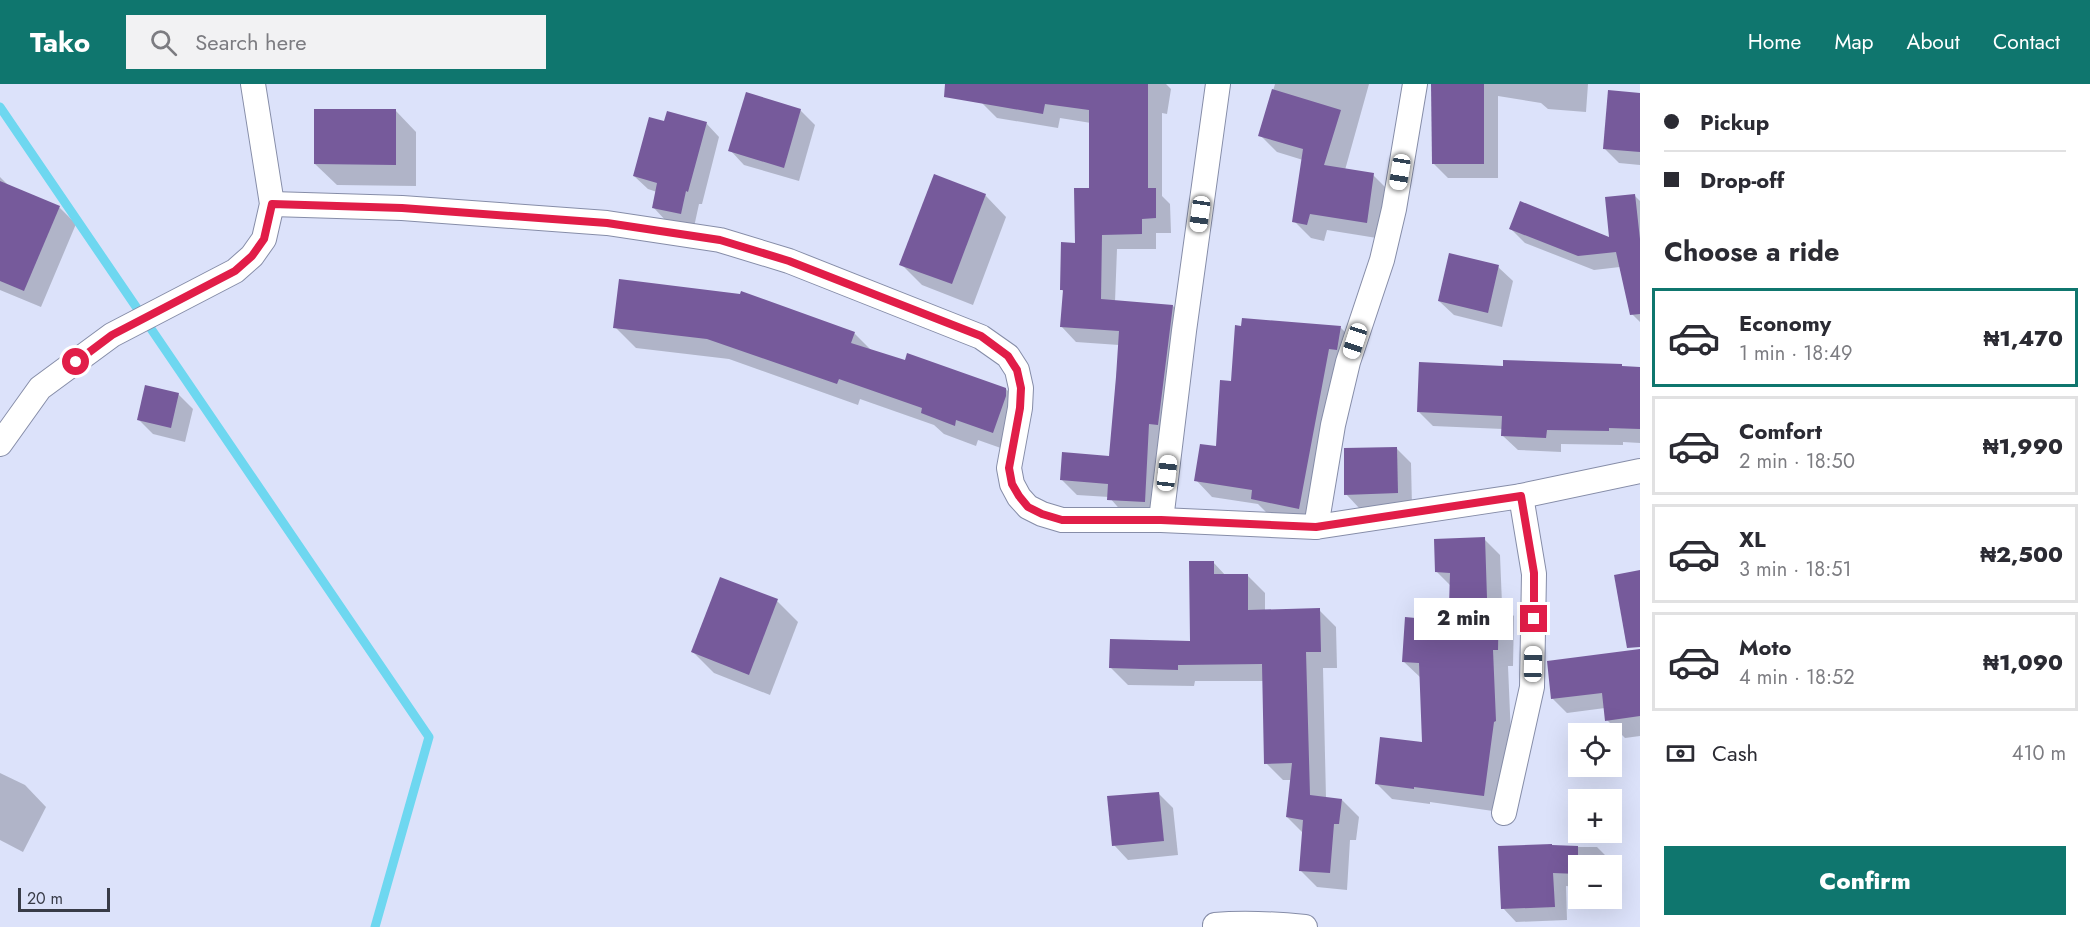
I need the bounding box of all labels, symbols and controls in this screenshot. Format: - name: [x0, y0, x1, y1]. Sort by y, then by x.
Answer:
- search box: [126, 15, 546, 69]
- text: Tako: [30, 22, 90, 63]
- icon: search: [147, 26, 180, 59]
- text: Search here: [195, 26, 307, 58]
- text: Home: [1748, 27, 1801, 57]
- text: Map: [1834, 27, 1874, 57]
- text: About: [1907, 27, 1960, 57]
- text: Contact: [1993, 27, 2060, 57]
- text: Pickup: [1700, 106, 1769, 138]
- car: [1388, 153, 1412, 191]
- text: Drop-off: [1700, 164, 1784, 196]
- car: [1189, 195, 1211, 233]
- text: Choose a ride: [1664, 232, 1839, 271]
- text: Economy: [1739, 307, 1831, 339]
- icon: car: [1667, 311, 1721, 365]
- car: [1341, 321, 1369, 361]
- text: ₦1,470: [1983, 322, 2063, 354]
- text: 1 min · 18:49: [1739, 339, 1852, 368]
- route start: [62, 348, 89, 375]
- text: Comfort: [1739, 415, 1822, 447]
- icon: car: [1667, 419, 1721, 473]
- text: ₦1,990: [1983, 430, 2063, 462]
- text: 2 min · 18:50: [1739, 447, 1855, 476]
- car: [1156, 454, 1178, 492]
- text: XL: [1739, 523, 1766, 555]
- icon: car: [1667, 527, 1721, 581]
- text: ₦2,500: [1980, 538, 2063, 570]
- text: 3 min · 18:51: [1739, 555, 1851, 584]
- callout: 2 min: [1414, 598, 1513, 640]
- text: 2 min: [1437, 604, 1490, 633]
- route end: [1520, 605, 1547, 632]
- text: Moto: [1739, 631, 1792, 663]
- icon: car: [1667, 635, 1721, 689]
- car: [1524, 646, 1542, 682]
- text: ₦1,090: [1983, 646, 2063, 678]
- text: 4 min · 18:52: [1739, 663, 1855, 692]
- map controls: [1568, 723, 1622, 909]
- button: locate: [1568, 723, 1622, 777]
- icon: cash: [1664, 737, 1697, 770]
- text: Cash: [1712, 737, 1758, 769]
- text: 410 m: [2012, 739, 2066, 768]
- button: +: [1568, 789, 1622, 843]
- button: Confirm: [1664, 846, 2066, 915]
- button: −: [1568, 855, 1622, 909]
- scale bar: [18, 885, 110, 912]
- text: 20 m: [27, 887, 63, 910]

